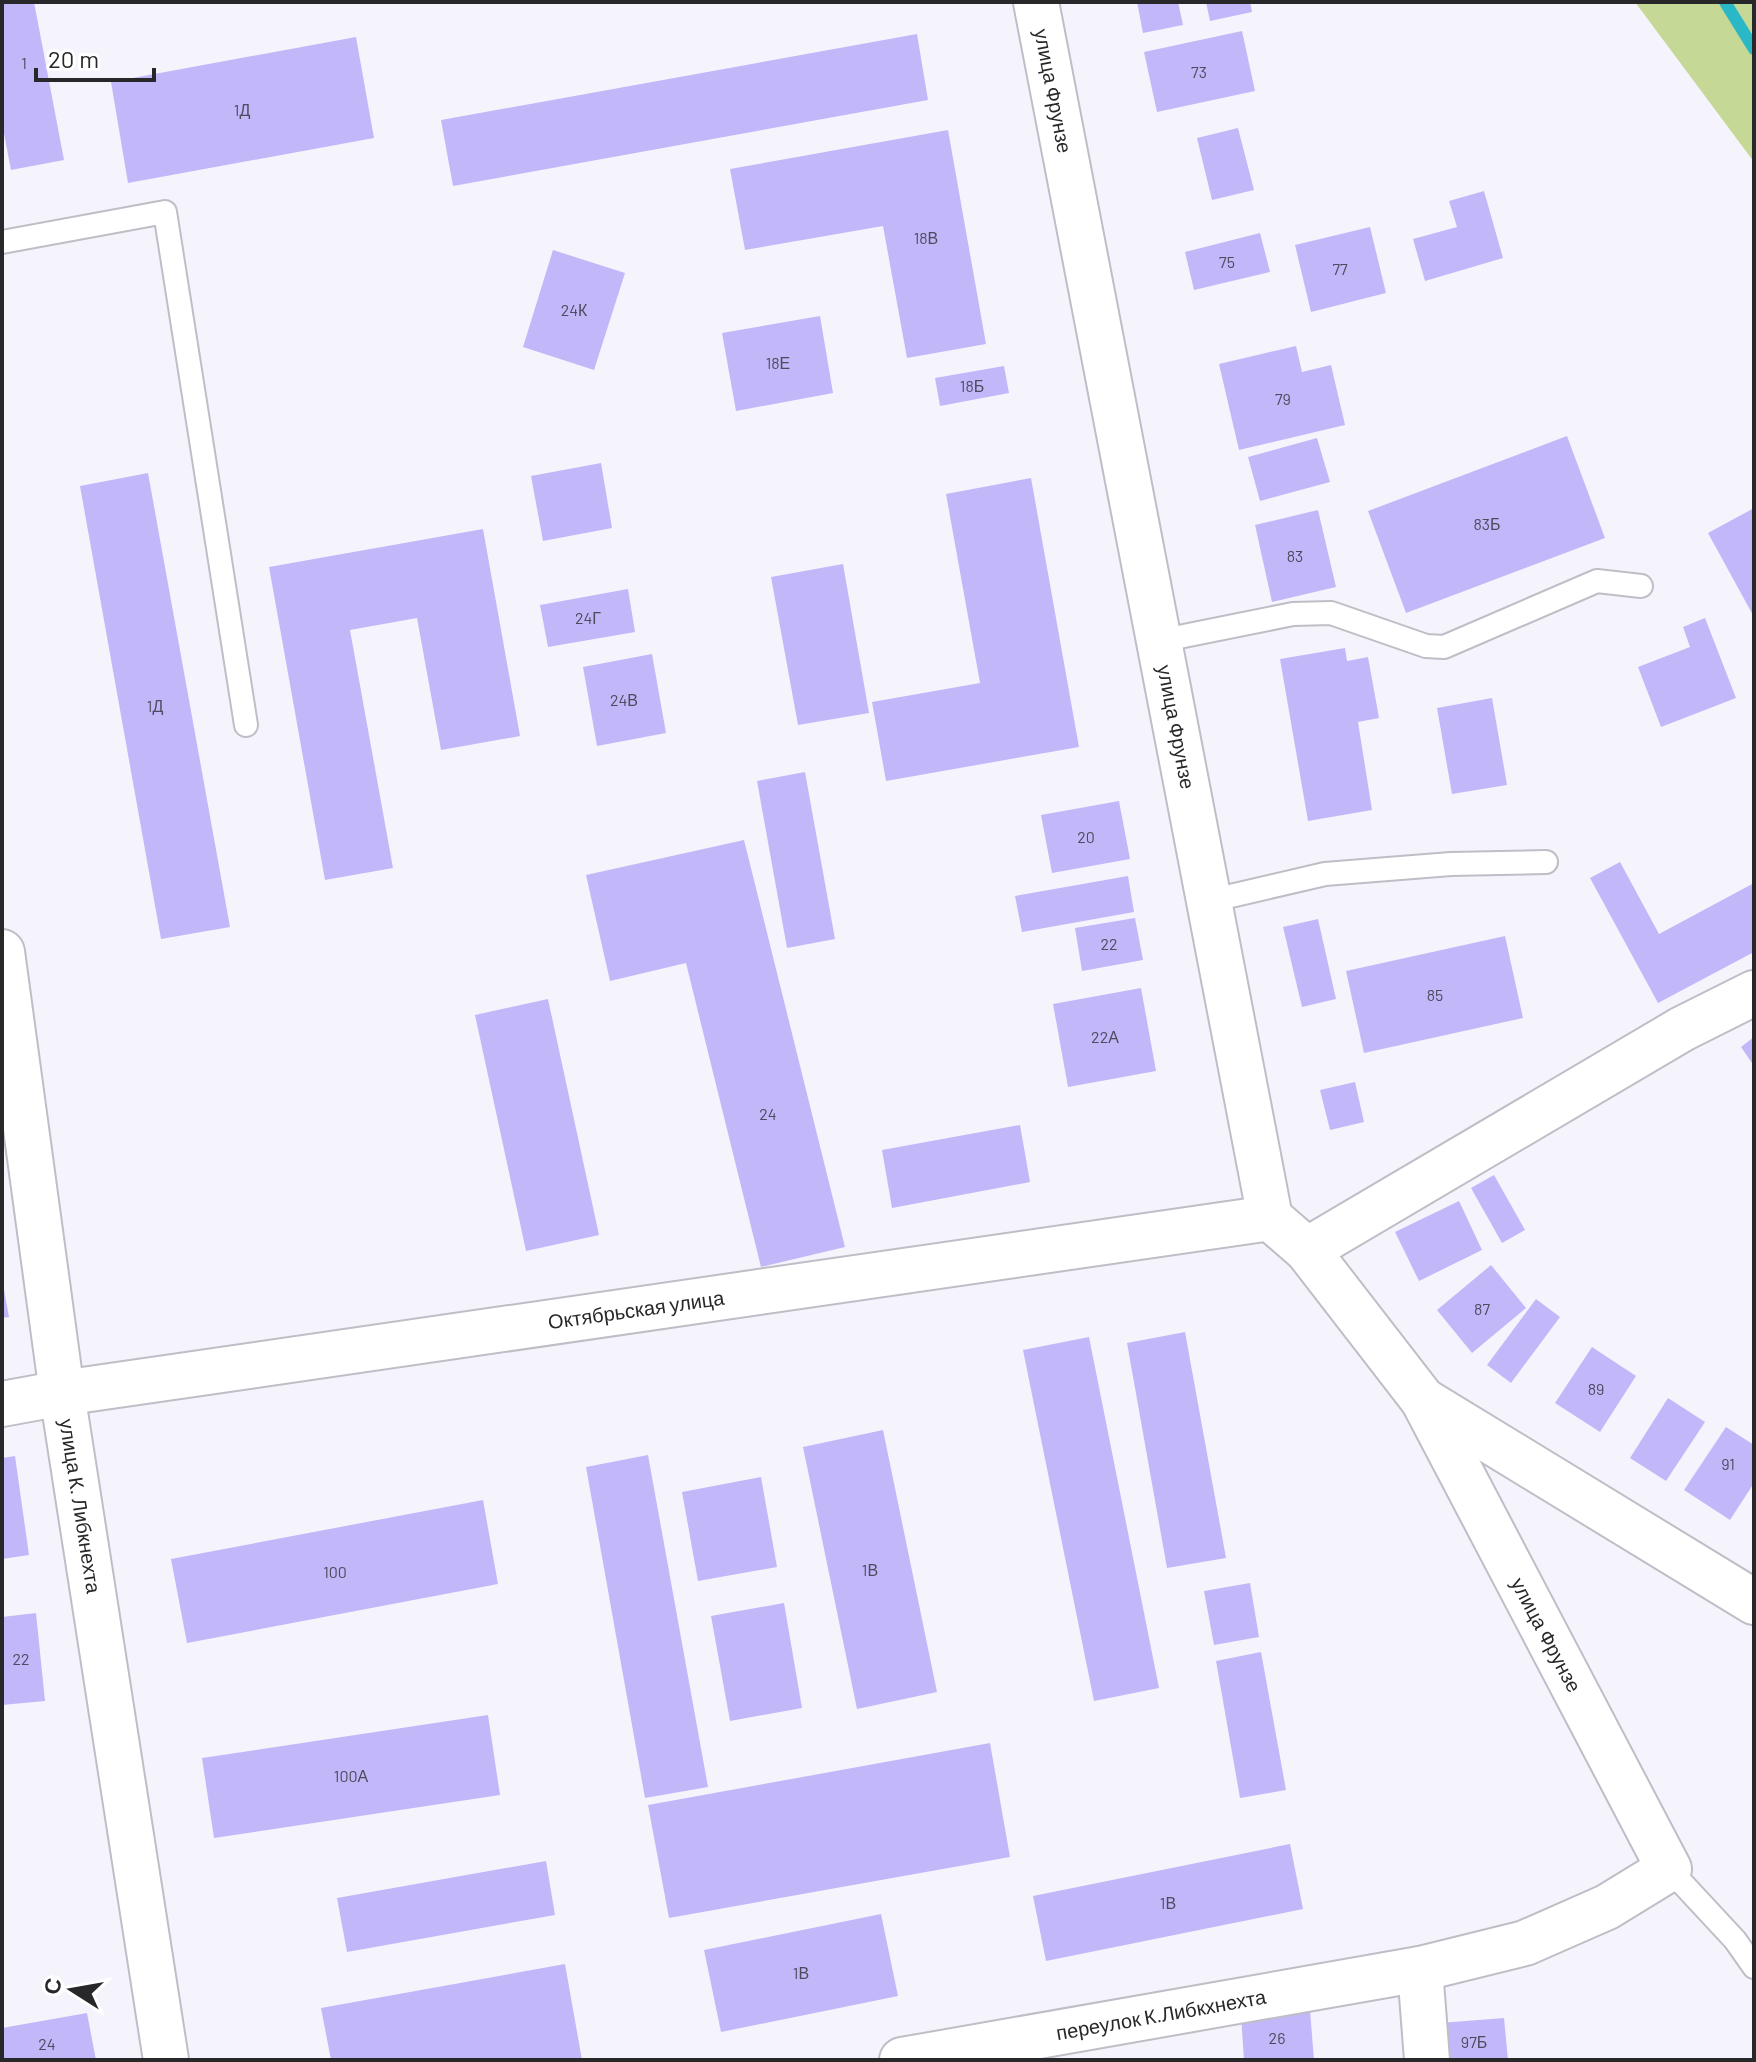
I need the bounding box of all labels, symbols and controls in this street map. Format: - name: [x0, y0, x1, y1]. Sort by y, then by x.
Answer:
- street label: улица Фрунзе: [1030, 27, 1078, 155]
- scale bar: [36, 32, 154, 82]
- text: 20 m: [48, 44, 99, 73]
- house number: 1: [21, 53, 27, 72]
- house number: 73: [1191, 62, 1207, 81]
- house number: 1Д: [234, 100, 250, 119]
- house number: 18В: [914, 228, 938, 247]
- house number: 75: [1219, 252, 1235, 271]
- house number: 77: [1332, 259, 1348, 278]
- house number: 24К: [561, 300, 588, 319]
- house number: 18Е: [766, 353, 790, 372]
- house number: 18Б: [960, 376, 984, 395]
- house number: 79: [1275, 389, 1291, 408]
- house number: 83Б: [1473, 514, 1501, 533]
- house number: 83: [1287, 546, 1303, 565]
- house number: 24Г: [575, 608, 601, 627]
- street label: улица Фрунзе: [1153, 663, 1201, 791]
- house number: 24В: [610, 690, 638, 709]
- house number: 1Д: [147, 696, 163, 715]
- house number: 20: [1077, 827, 1095, 846]
- house number: 22: [1100, 934, 1118, 953]
- house number: 85: [1427, 985, 1443, 1004]
- house number: 22А: [1091, 1027, 1119, 1046]
- house number: 24: [759, 1104, 777, 1123]
- street label: Октябрьская улица: [546, 1285, 726, 1333]
- house number: 87: [1474, 1299, 1490, 1318]
- house number: 89: [1588, 1379, 1604, 1398]
- street label: улица К. Либкнехта: [55, 1417, 107, 1596]
- house number: 91: [1721, 1454, 1735, 1473]
- house number: 1В: [862, 1560, 878, 1579]
- house number: 100: [323, 1562, 347, 1581]
- street label: улица Фрунзе: [1507, 1573, 1587, 1696]
- house number: 22: [12, 1649, 30, 1668]
- house number: 100А: [334, 1766, 369, 1785]
- house number: 1В: [1160, 1893, 1176, 1912]
- north arrow: [32, 1950, 112, 2030]
- house number: 1В: [793, 1963, 809, 1982]
- text: С: [37, 1976, 66, 1996]
- street label: переулок К.Либкхнехта: [1054, 1984, 1268, 2044]
- house number: 26: [1269, 2028, 1285, 2047]
- house number: 97Б: [1461, 2032, 1487, 2051]
- house number: 24: [38, 2034, 56, 2053]

